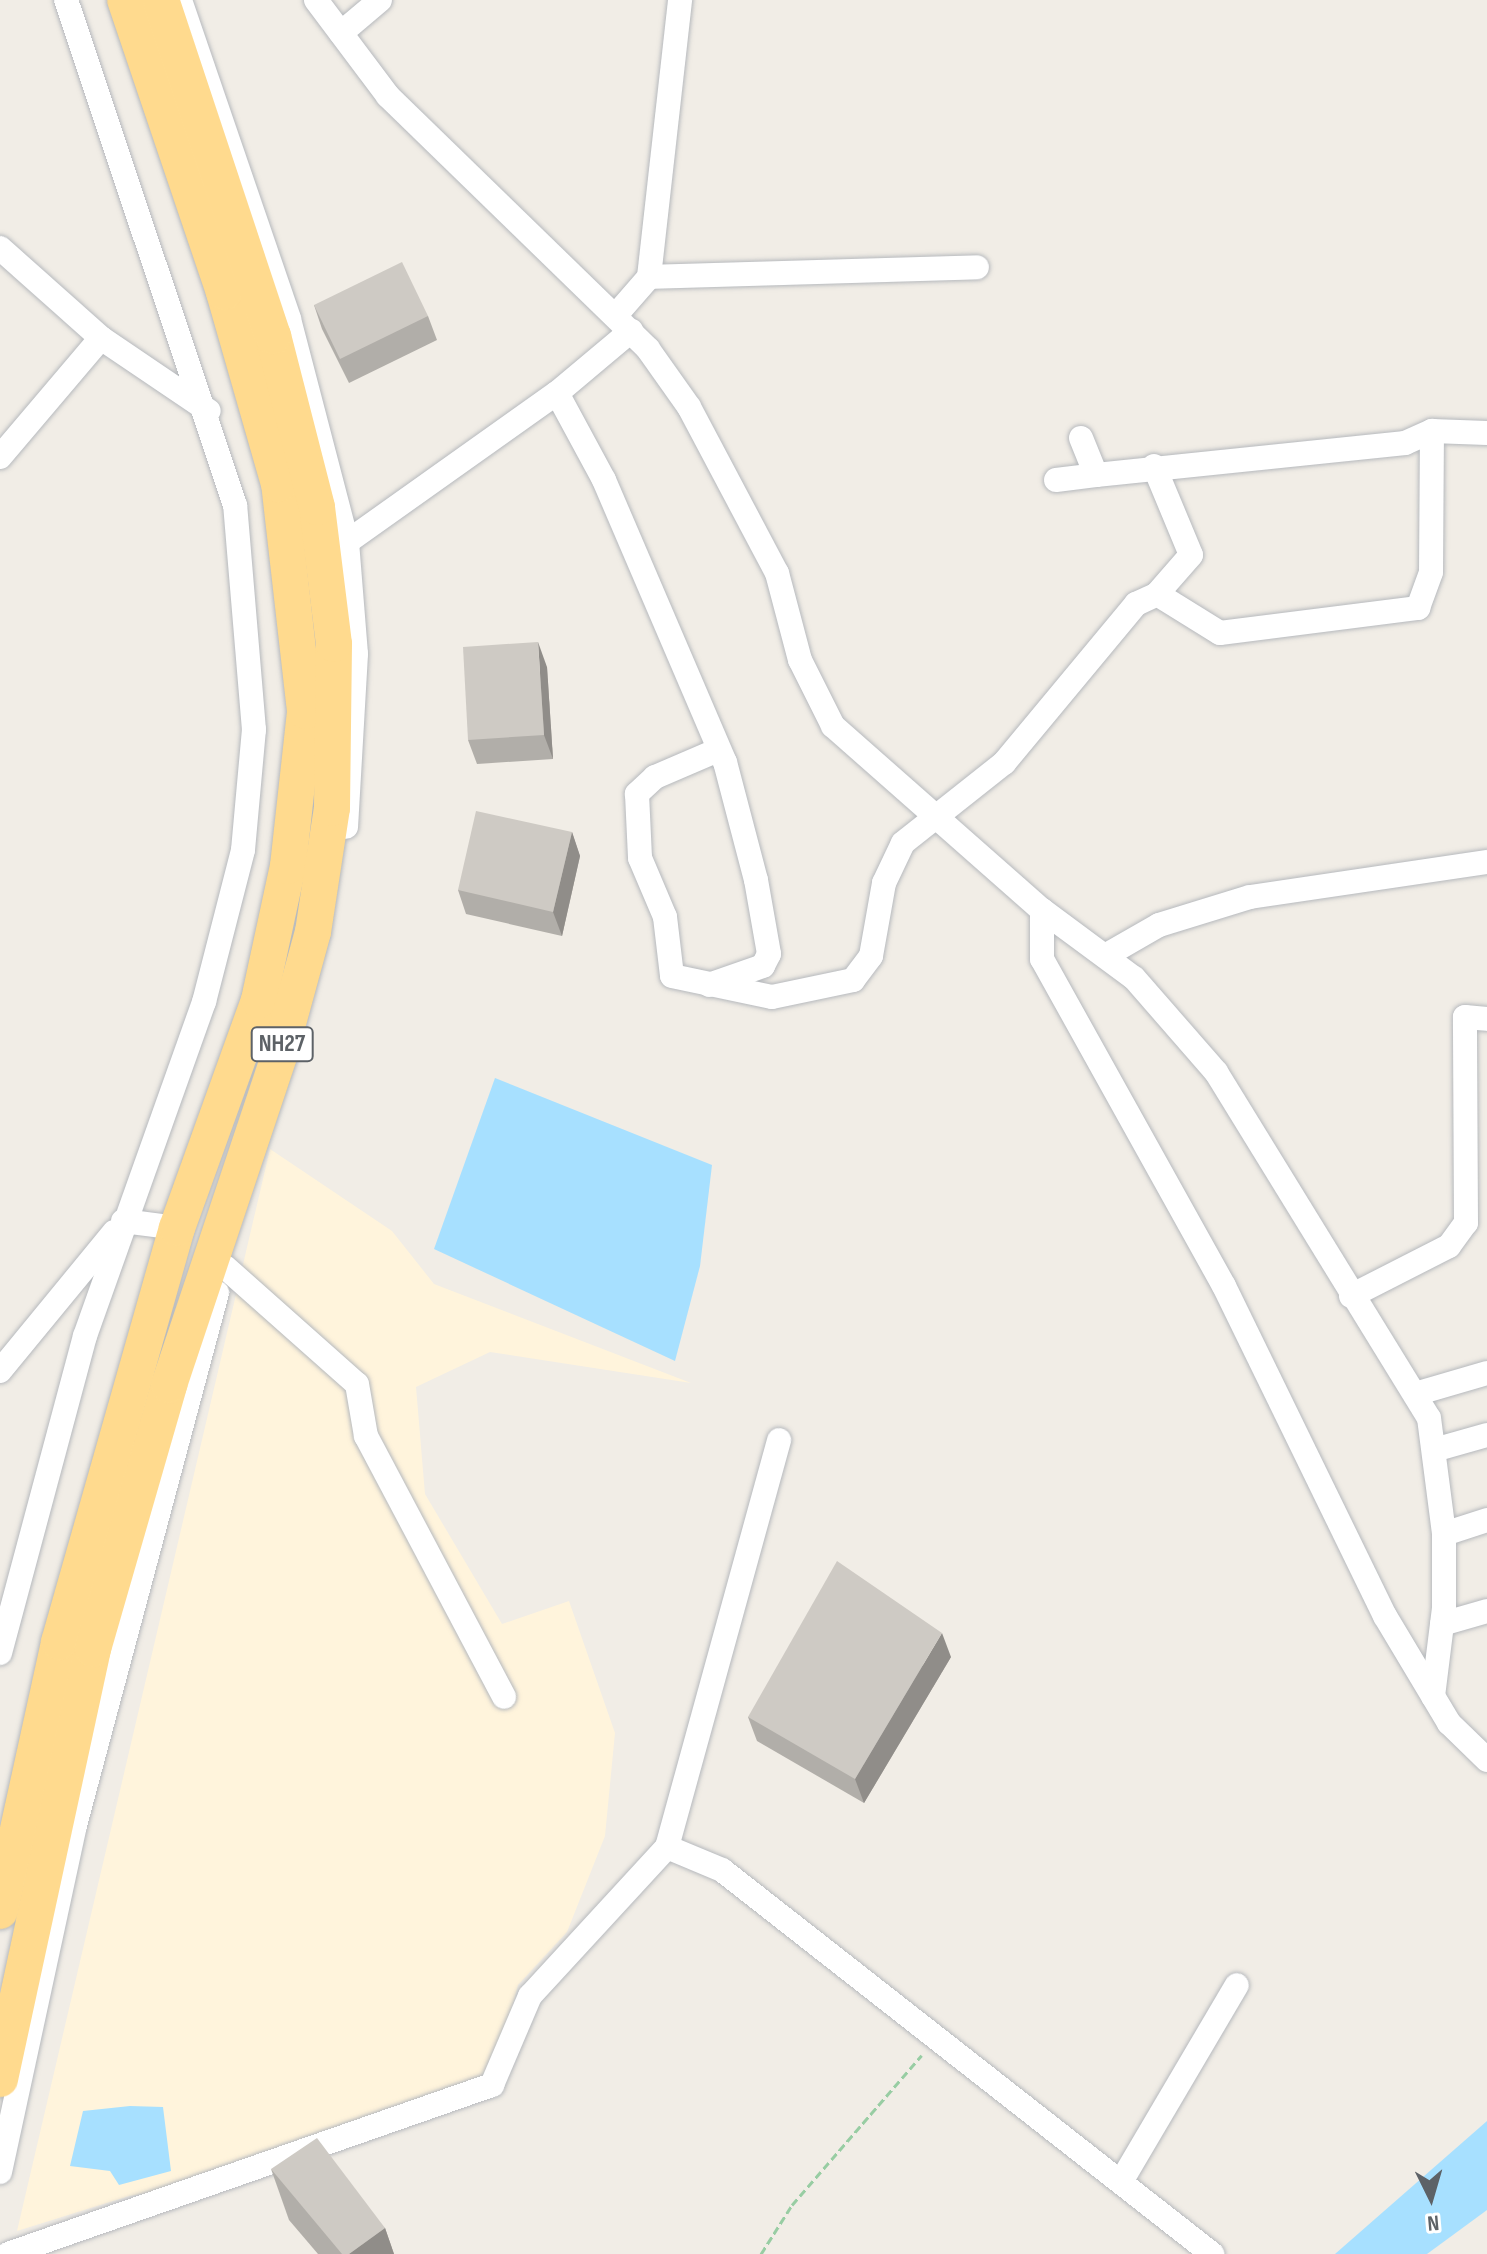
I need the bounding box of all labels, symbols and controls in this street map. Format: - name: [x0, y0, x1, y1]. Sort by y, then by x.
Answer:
- road number: NH27: [250, 1024, 314, 1064]
- north arrow: [1391, 2158, 1471, 2238]
- text: N: [1426, 2208, 1440, 2236]

